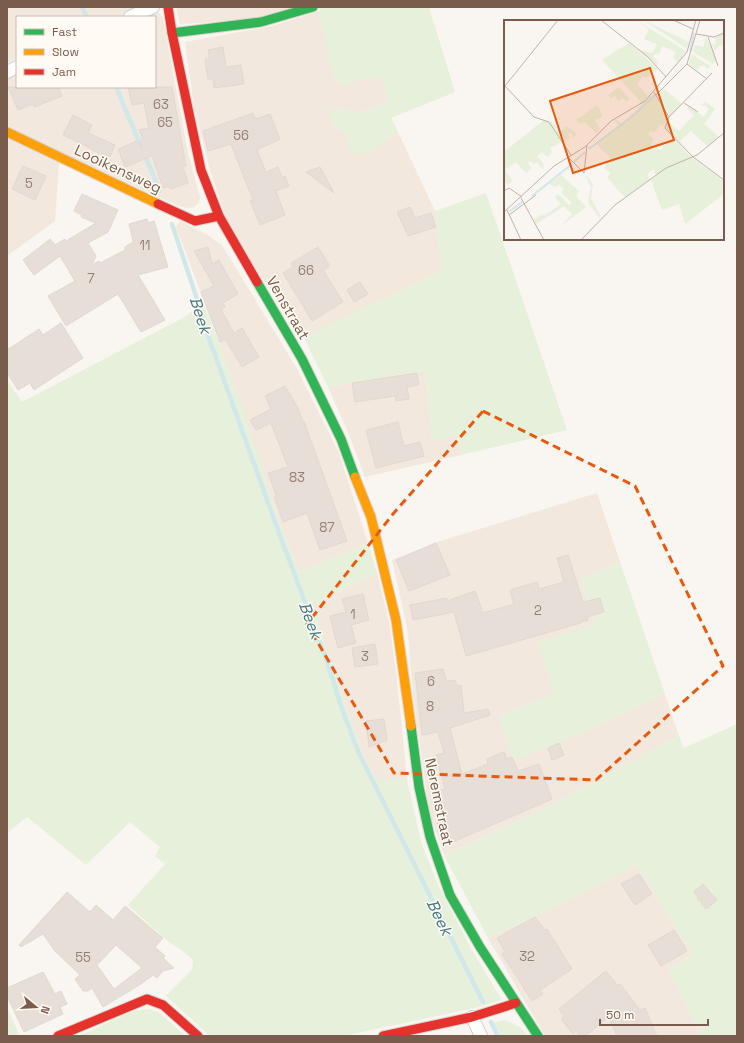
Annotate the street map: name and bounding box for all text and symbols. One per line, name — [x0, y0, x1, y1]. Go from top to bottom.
legend — [16, 16, 156, 88]
inset map — [504, 20, 724, 240]
text: Fast — [52, 24, 77, 40]
text: Slow — [52, 44, 79, 60]
text: Jam — [52, 64, 76, 80]
house number: 63 — [153, 96, 169, 113]
house number: 65 — [157, 114, 173, 131]
house number: 56 — [233, 127, 249, 144]
street label: Looikensweg — [71, 140, 165, 197]
house number: 5 — [25, 175, 33, 192]
house number: 11 — [140, 237, 150, 254]
house number: 66 — [298, 262, 314, 279]
house number: 7 — [87, 270, 95, 287]
street label: Venstraat — [263, 272, 314, 343]
water label: Beek — [185, 294, 217, 339]
house number: 83 — [289, 469, 305, 486]
house number: 87 — [319, 519, 335, 536]
water label: Beek — [294, 599, 328, 644]
house number: 2 — [534, 602, 542, 619]
house number: 1 — [350, 606, 356, 623]
house number: 3 — [361, 648, 369, 665]
house number: 6 — [427, 673, 435, 690]
house number: 8 — [426, 698, 434, 715]
street label: Neremstraat — [421, 756, 458, 848]
water label: Beek — [422, 895, 458, 941]
house number: 32 — [519, 948, 535, 965]
house number: 55 — [75, 949, 91, 966]
north arrow — [16, 987, 56, 1027]
scale bar — [600, 1001, 708, 1027]
text: N — [38, 1004, 53, 1016]
text: 50 m — [606, 1007, 634, 1023]

